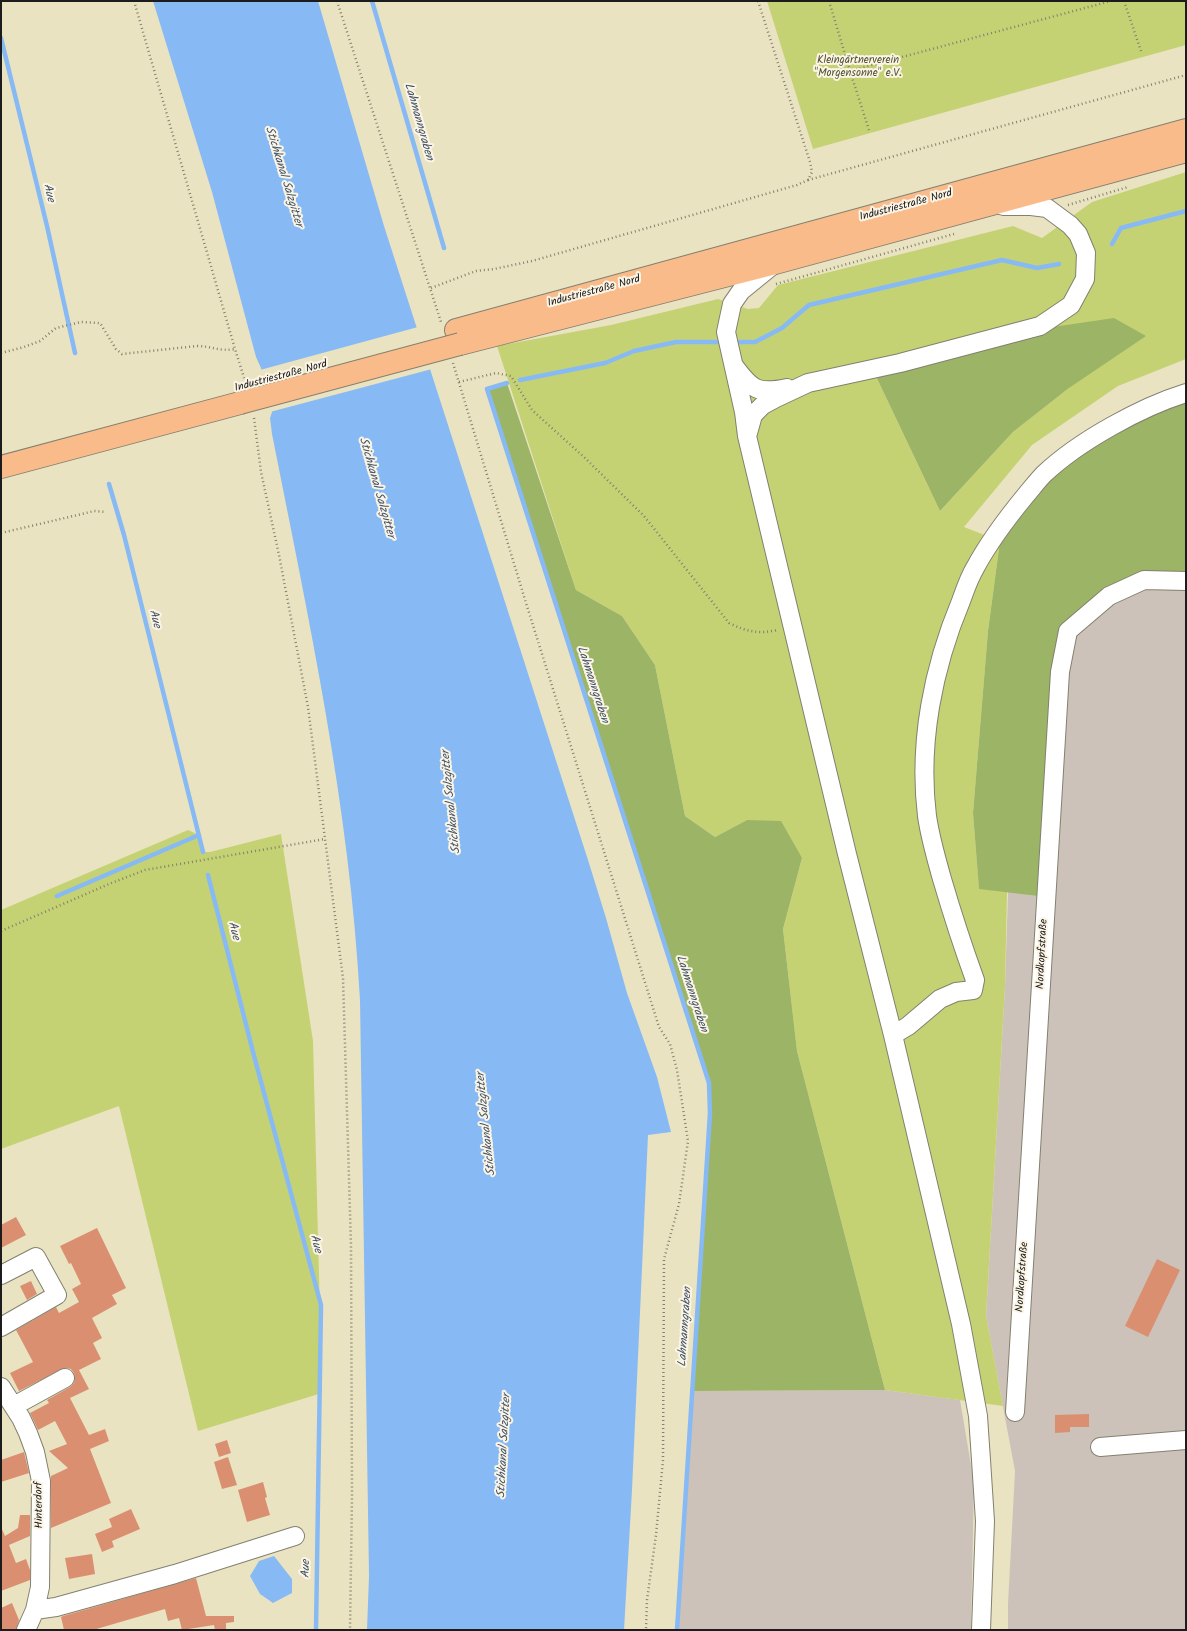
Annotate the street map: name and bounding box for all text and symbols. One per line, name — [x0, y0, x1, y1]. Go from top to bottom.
park label: Kleingärtnerverein "Morgensonne" e.V. — [814, 54, 902, 80]
water label: Lahmanngraben — [400, 82, 436, 162]
water label: Stichkanal Salzgitter — [261, 125, 305, 229]
water label: Aue — [39, 182, 57, 204]
street label: Industriestraße Nord — [858, 187, 954, 225]
street label: Industriestraße Nord — [546, 273, 642, 311]
street label: Industriestraße Nord — [233, 358, 329, 396]
water label: Stichkanal Salzgitter — [355, 436, 397, 540]
water label: Aue — [145, 608, 163, 630]
water label: Lahmanngraben — [573, 645, 611, 725]
water label: Stichkanal Salzgitter — [439, 749, 465, 855]
street label: Nordkopfstraße — [1035, 919, 1051, 989]
water label: Aue — [224, 920, 242, 942]
water label: Lahmanngraben — [672, 954, 710, 1034]
water label: Stichkanal Salzgitter — [474, 1071, 500, 1177]
water label: Aue — [306, 1233, 324, 1255]
street label: Nordkopfstraße — [1014, 1242, 1032, 1312]
water label: Lahmanngraben — [676, 1287, 696, 1367]
water label: Stichkanal Salzgitter — [495, 1394, 515, 1498]
street label: Hinterdorf — [33, 1481, 47, 1529]
water label: Aue — [300, 1560, 314, 1578]

